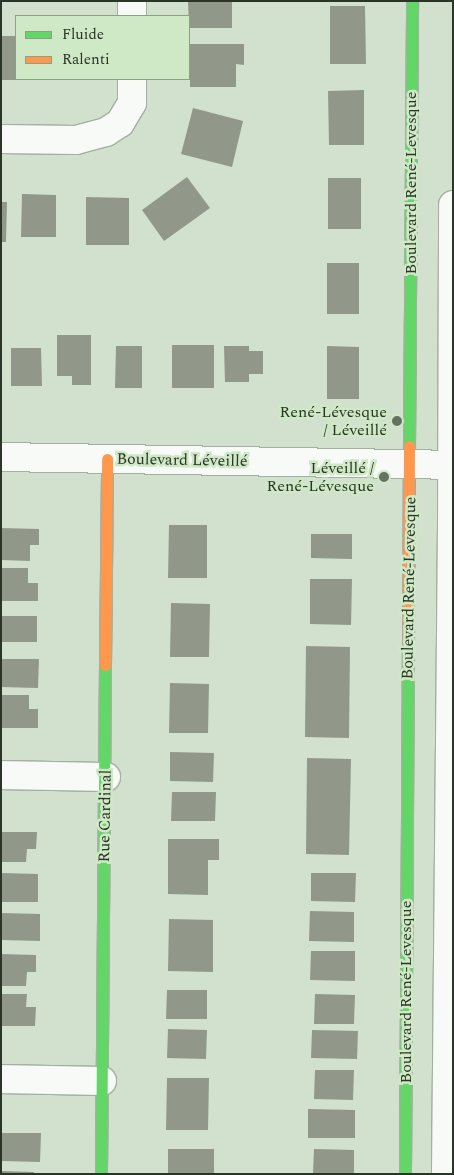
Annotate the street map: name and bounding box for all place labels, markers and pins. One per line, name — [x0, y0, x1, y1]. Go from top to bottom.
place label: René-Lévesque / Léveillé — [280, 402, 387, 440]
marker: René-Lévesque / Léveillé — [391, 415, 403, 427]
place label: Léveillé / René-Lévesque — [267, 458, 374, 496]
marker: Léveillé / René-Lévesque — [378, 471, 390, 483]

